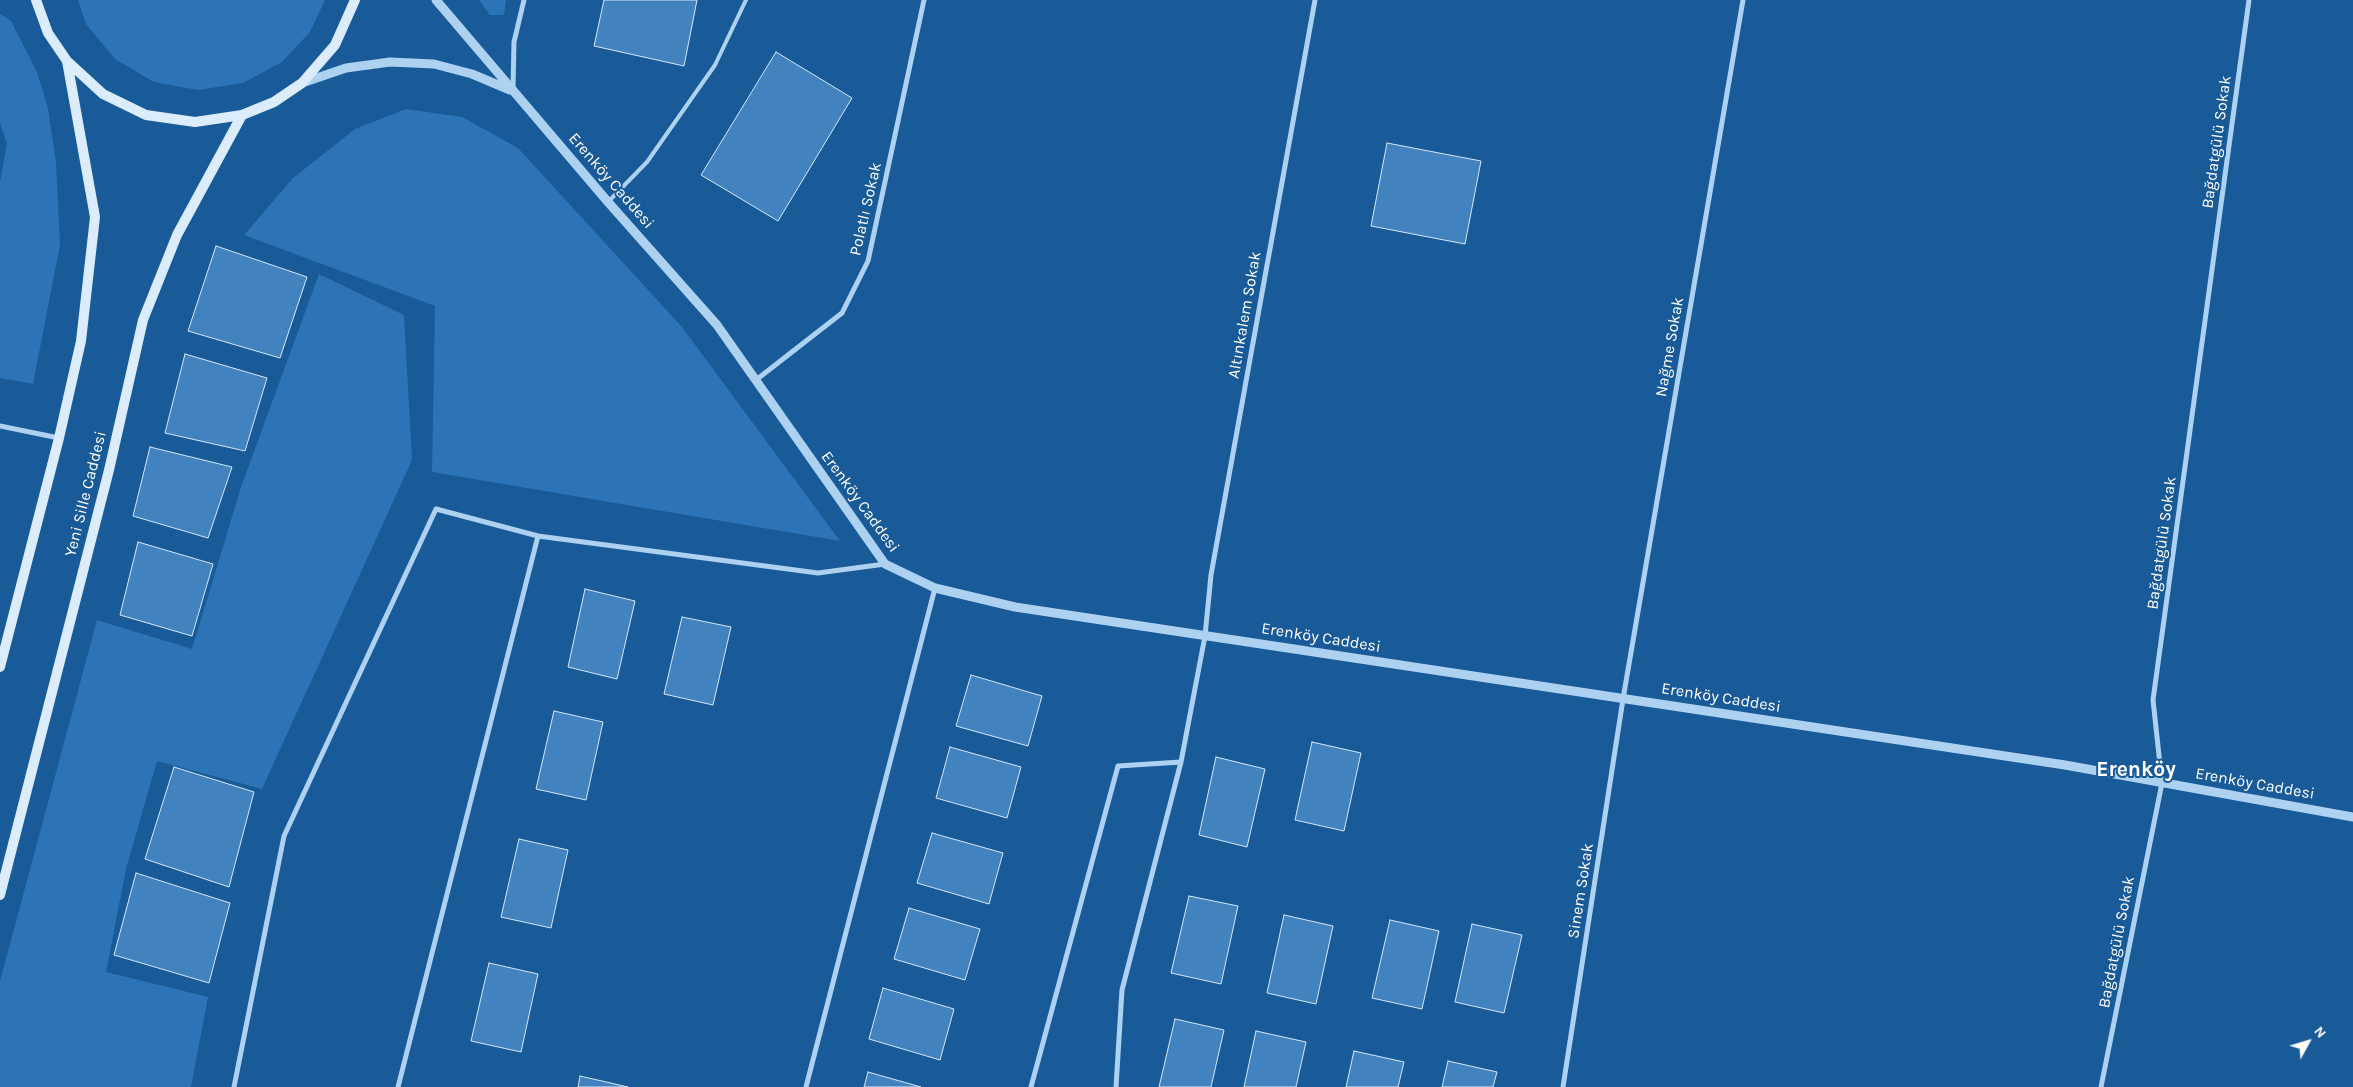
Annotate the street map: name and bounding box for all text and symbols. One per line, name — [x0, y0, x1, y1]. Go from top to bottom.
street label: Bağdatgülü Sokak — [2198, 74, 2236, 210]
street label: Erenköy Caddesi — [564, 129, 658, 233]
street label: Polatlı Sokak — [846, 160, 886, 258]
street label: Altınkalem Sokak — [1224, 250, 1266, 380]
street label: Nağme Sokak — [1652, 296, 1688, 398]
street label: Yeni Sille Caddesi — [61, 429, 111, 559]
street label: Erenköy Caddesi — [817, 448, 903, 556]
street label: Bağdatgülü Sokak — [2143, 475, 2181, 611]
street label: Erenköy Caddesi — [1260, 619, 1382, 657]
street label: Erenköy Caddesi — [1660, 679, 1782, 717]
district label: Erenköy — [2096, 757, 2176, 783]
street label: Erenköy Caddesi — [2194, 764, 2316, 804]
street label: Sinem Sokak — [1564, 842, 1598, 940]
street label: Bağdatgülü Sokak — [2095, 874, 2139, 1010]
north arrow — [2283, 1017, 2333, 1067]
text: N — [2310, 1023, 2330, 1041]

